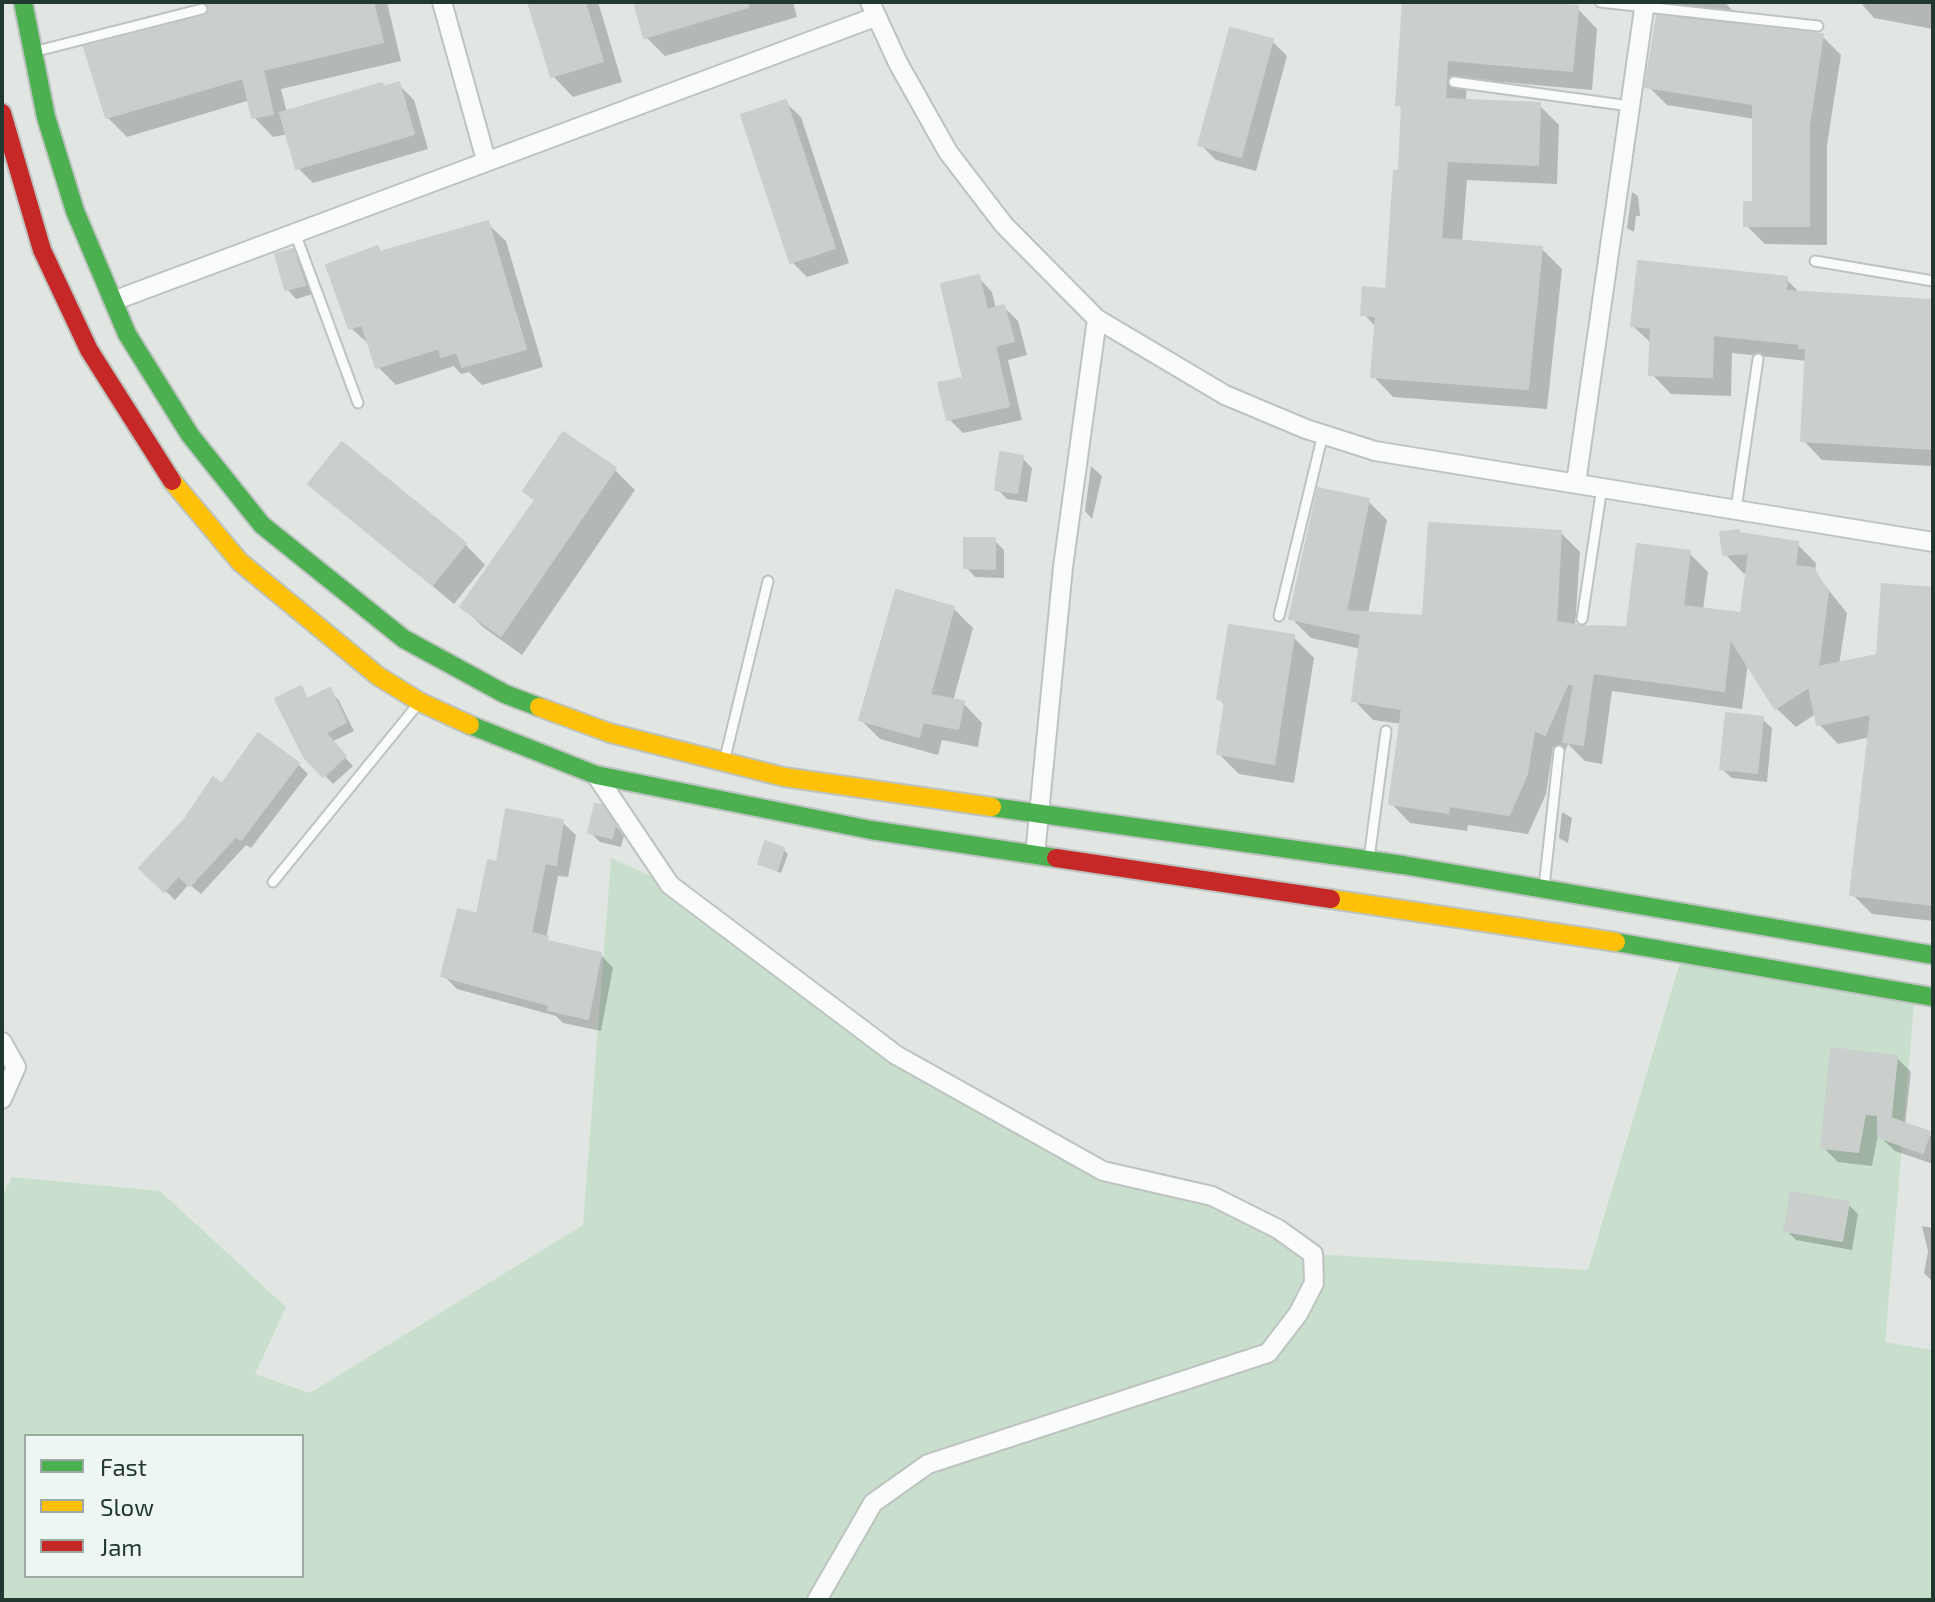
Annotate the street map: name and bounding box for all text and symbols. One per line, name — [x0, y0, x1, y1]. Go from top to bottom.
legend — [24, 1434, 304, 1578]
text: Fast — [100, 1452, 147, 1481]
text: Slow — [100, 1492, 154, 1521]
text: Jam — [100, 1532, 142, 1561]

